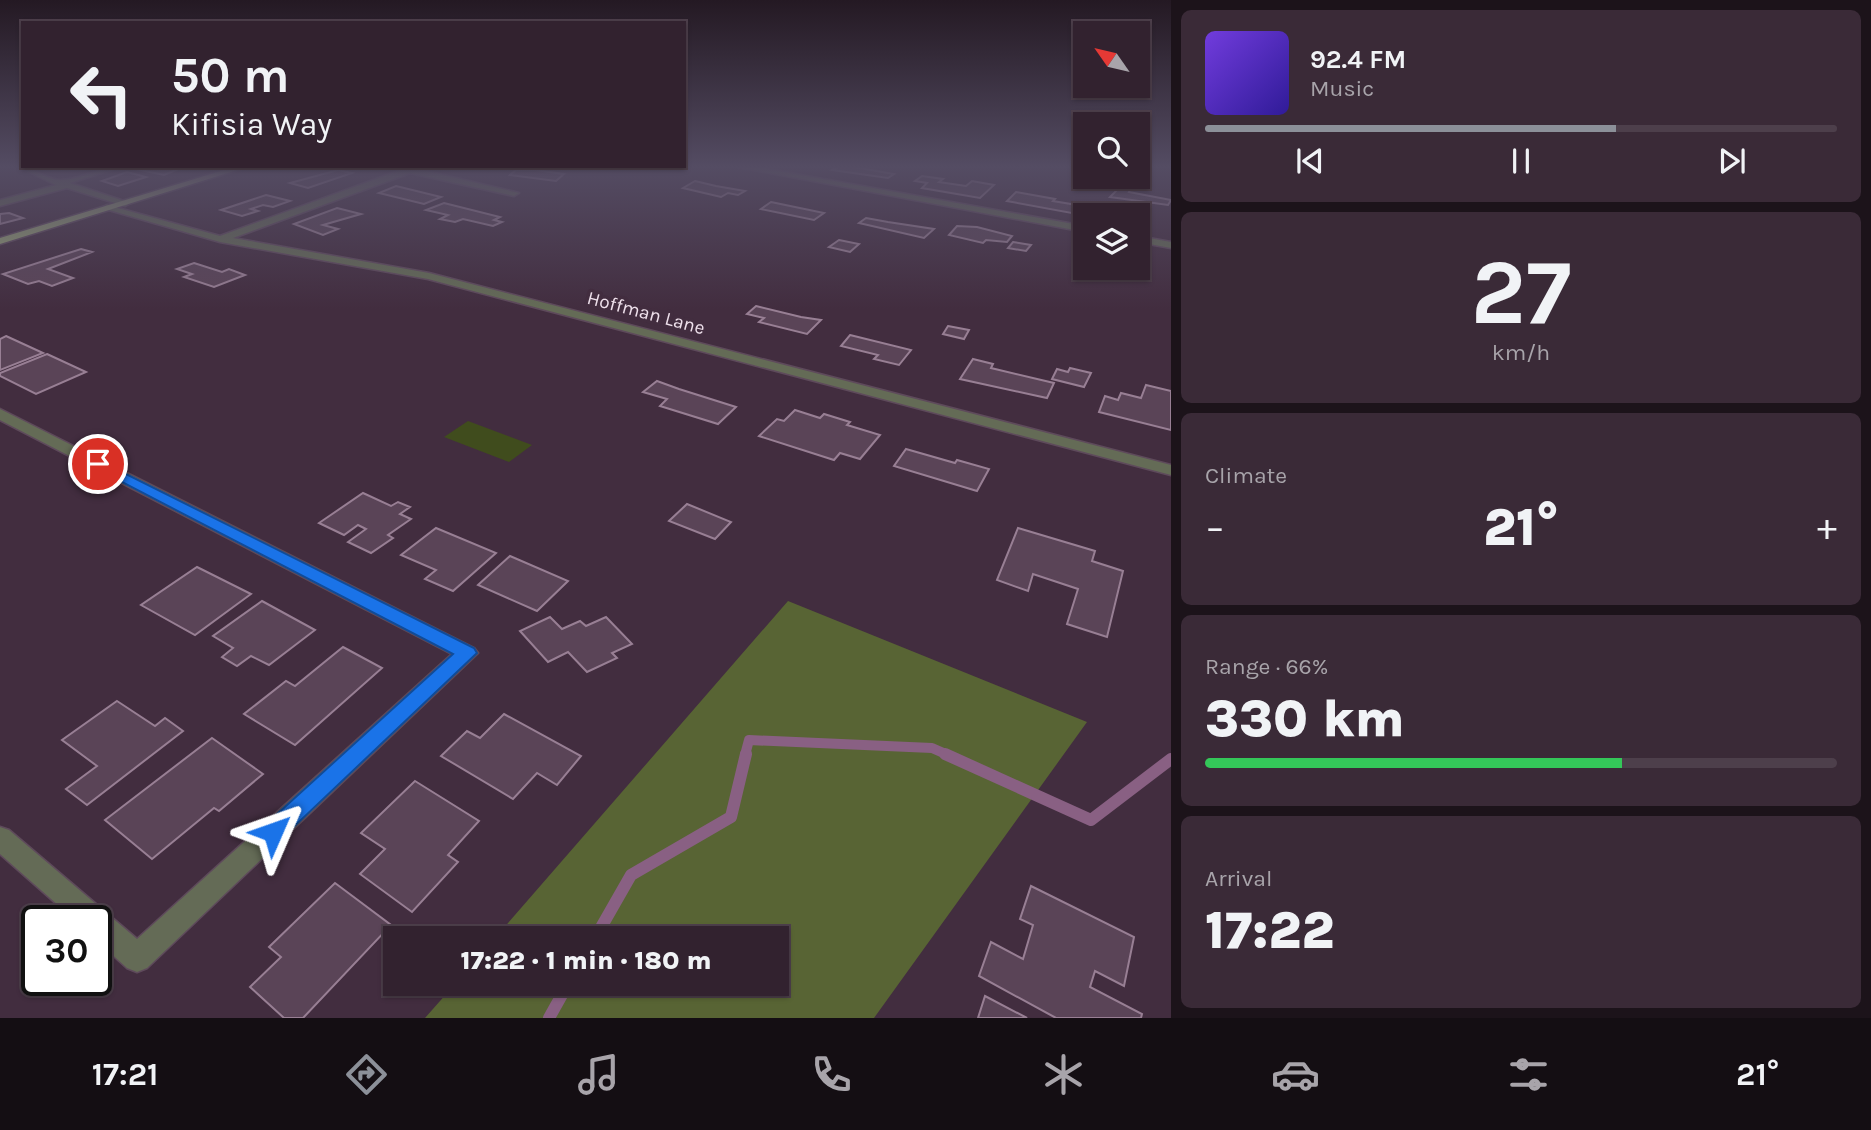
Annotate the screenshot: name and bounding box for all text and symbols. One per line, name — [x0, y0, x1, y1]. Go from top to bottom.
north arrow — [1073, 21, 1150, 98]
map controls — [1073, 21, 1150, 280]
text: 92.4 FM — [1310, 44, 1406, 75]
text: 50 m — [171, 47, 289, 104]
icon: left — [56, 49, 147, 140]
text: Music — [1310, 75, 1374, 102]
text: Kifisia Way — [171, 106, 332, 143]
button: search — [1073, 112, 1150, 189]
icon: previous — [1291, 142, 1329, 180]
icon: pause — [1502, 142, 1540, 180]
icon: next — [1713, 142, 1751, 180]
button: layers — [1073, 203, 1150, 280]
text: 27 — [1471, 240, 1571, 346]
street label: Hoffman Lane — [585, 287, 707, 339]
text: km/h — [1492, 339, 1550, 366]
pin — [68, 434, 128, 494]
icon: arrive — [79, 445, 117, 483]
text: Climate — [1205, 462, 1287, 489]
text: 21° — [1483, 497, 1559, 558]
text: − — [1205, 505, 1225, 550]
text: + — [1817, 505, 1837, 550]
text: Range · 66% — [1205, 653, 1328, 680]
text: 330 km — [1205, 688, 1405, 749]
position arrow — [236, 795, 310, 869]
text: Arrival — [1205, 865, 1272, 892]
text: 17:22 — [1205, 900, 1334, 961]
speed limit sign: 30 — [21, 905, 112, 996]
text: 17:22 · 1 min · 180 m — [460, 945, 712, 976]
icon: directions — [342, 1050, 391, 1099]
icon: music — [574, 1050, 623, 1099]
icon: phone — [807, 1050, 856, 1099]
icon: climate — [1039, 1050, 1088, 1099]
icon: car — [1271, 1050, 1320, 1099]
icon: filters — [1504, 1050, 1553, 1099]
text: 17:21 — [92, 1056, 158, 1093]
text: 21° — [1736, 1056, 1779, 1093]

